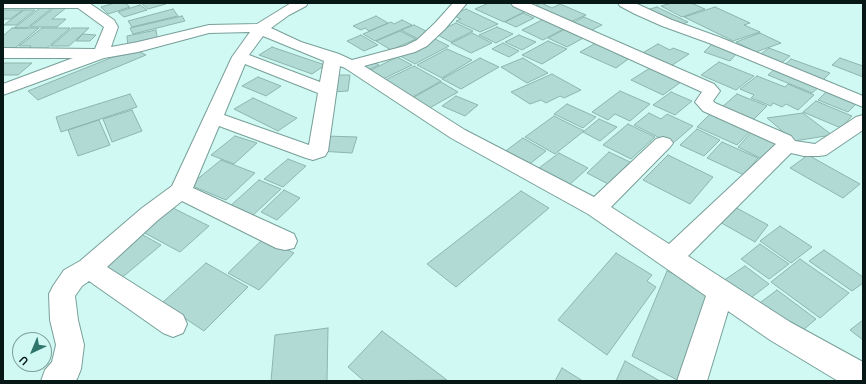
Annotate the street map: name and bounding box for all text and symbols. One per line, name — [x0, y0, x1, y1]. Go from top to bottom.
north arrow — [12, 332, 52, 372]
text: U — [17, 352, 32, 368]

